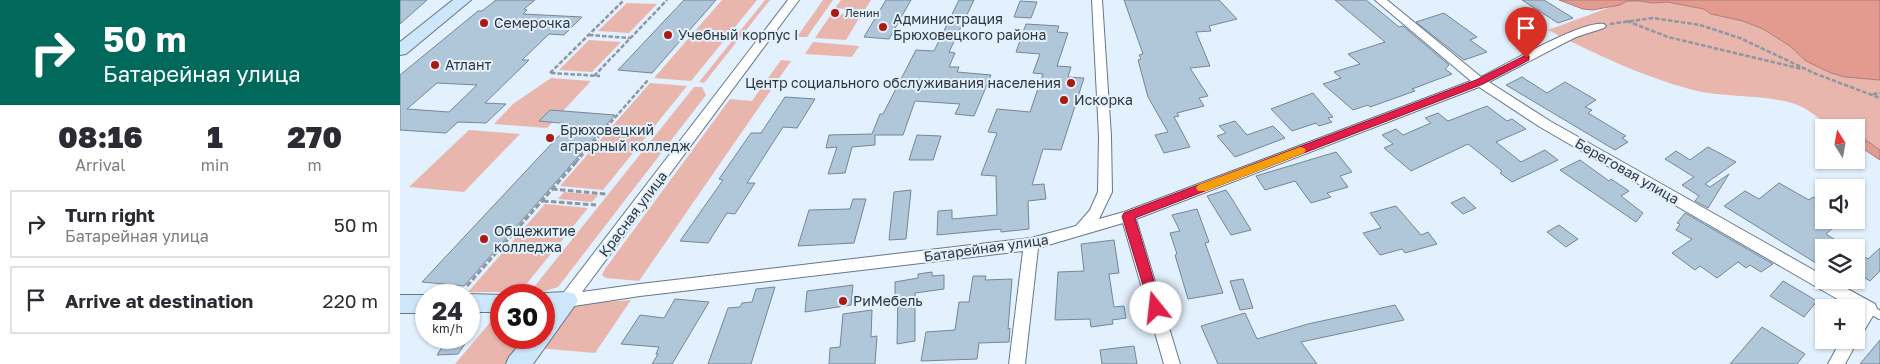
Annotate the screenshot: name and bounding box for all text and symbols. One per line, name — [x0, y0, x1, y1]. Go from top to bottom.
place label: Ленин — [845, 6, 879, 19]
marker: Ленин — [829, 7, 841, 19]
pin — [1505, 7, 1547, 58]
place label: Администрация Брюховецкого района — [893, 10, 1046, 43]
place label: Семерочка — [494, 14, 570, 31]
icon: arrive — [1512, 14, 1540, 42]
marker: Семерочка — [478, 17, 490, 29]
text: 50 m — [103, 18, 186, 60]
icon: right — [20, 20, 85, 85]
marker: Администрация Брюховецкого района — [877, 21, 889, 33]
place label: Учебный корпус I — [678, 26, 798, 43]
marker: Учебный корпус I — [662, 29, 674, 41]
place label: Атлант — [445, 56, 491, 73]
marker: Атлант — [429, 59, 441, 71]
text: Батарейная улица — [103, 60, 301, 87]
place label: Центр социального обслуживания населения — [745, 74, 1061, 91]
marker: Центр социального обслуживания населения — [1065, 77, 1077, 89]
place label: Искорка — [1074, 91, 1133, 108]
marker: Искорка — [1058, 94, 1070, 106]
text: 08:16 — [58, 119, 143, 155]
text: 1 — [207, 119, 223, 155]
text: 270 — [287, 119, 342, 155]
north arrow — [1815, 119, 1865, 169]
map controls — [1815, 119, 1865, 349]
place label: Брюховецкий аграрный колледж — [560, 121, 690, 154]
marker: Брюховецкий аграрный колледж — [544, 132, 556, 144]
street label: Береговая улица — [1572, 134, 1682, 207]
text: Arrival — [75, 155, 125, 175]
text: min — [201, 155, 229, 175]
text: m — [307, 155, 322, 175]
street label: Красная улица — [595, 167, 670, 260]
button: sound — [1815, 179, 1865, 229]
text: Turn right — [65, 203, 155, 226]
icon: right — [22, 210, 50, 238]
text: 50 m — [334, 213, 378, 236]
place label: Общежитие колледжа — [494, 222, 576, 255]
text: Батарейная улица — [65, 226, 209, 246]
street label: Батарейная улица — [922, 230, 1049, 265]
marker: Общежитие колледжа — [478, 233, 490, 245]
button: layers — [1815, 239, 1865, 289]
position arrow — [1129, 281, 1181, 333]
speed limit sign: 30 — [490, 284, 555, 349]
icon: arrive — [22, 286, 50, 314]
text: Arrive at destination — [65, 289, 253, 312]
text: 220 m — [323, 289, 378, 312]
place label: РиМебель — [853, 292, 923, 309]
text: 24 — [432, 295, 463, 326]
marker: РиМебель — [837, 295, 849, 307]
button: + — [1815, 299, 1865, 349]
text: km/h — [432, 321, 463, 336]

